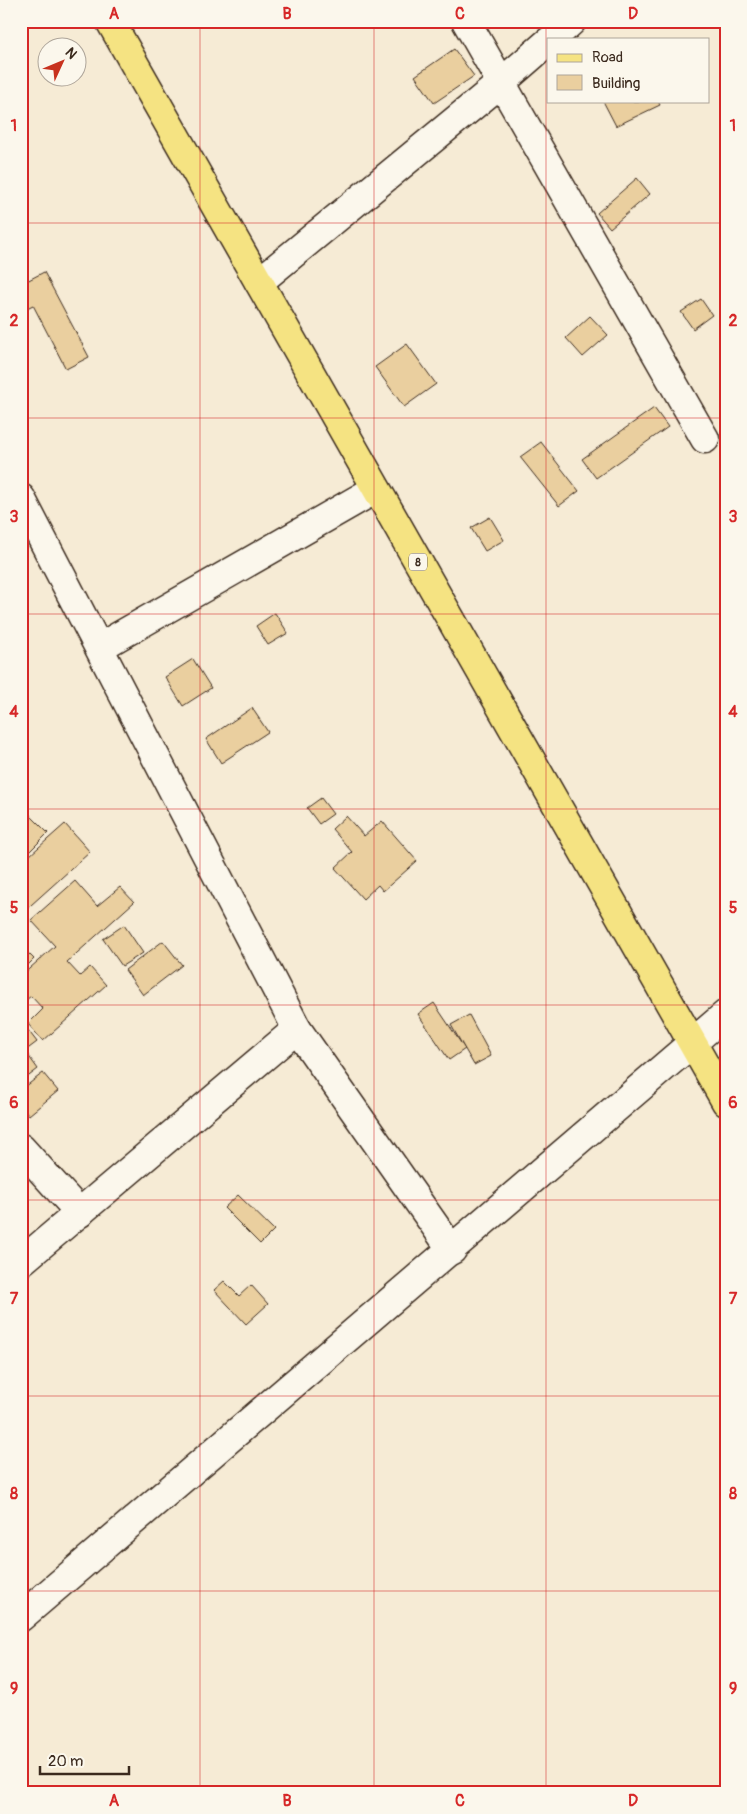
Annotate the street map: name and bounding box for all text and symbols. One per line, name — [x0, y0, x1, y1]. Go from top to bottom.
text: A — [109, 4, 120, 24]
text: B — [282, 4, 292, 24]
text: C — [455, 4, 465, 24]
text: D — [628, 4, 638, 24]
north arrow — [38, 38, 88, 88]
legend — [547, 38, 710, 102]
text: N — [62, 44, 80, 63]
text: Road — [592, 48, 623, 67]
text: Building — [592, 74, 640, 93]
text: 1 — [11, 116, 17, 136]
text: 1 — [730, 116, 736, 136]
text: 2 — [10, 311, 19, 331]
text: 2 — [729, 311, 738, 331]
text: 3 — [10, 507, 19, 527]
text: 3 — [729, 507, 738, 527]
road number: 8 — [409, 554, 427, 570]
text: 4 — [9, 702, 19, 722]
text: 4 — [728, 702, 738, 722]
text: 5 — [10, 898, 19, 918]
text: 5 — [729, 898, 738, 918]
text: 6 — [9, 1093, 19, 1113]
text: 6 — [728, 1093, 738, 1113]
text: 7 — [10, 1289, 19, 1309]
text: 7 — [729, 1289, 738, 1309]
text: 8 — [10, 1484, 18, 1504]
text: 8 — [729, 1484, 737, 1504]
text: 9 — [10, 1679, 18, 1699]
text: 9 — [729, 1679, 737, 1699]
scale bar — [40, 1744, 129, 1776]
text: 20 m — [48, 1752, 83, 1771]
text: A — [109, 1791, 120, 1811]
text: B — [282, 1791, 292, 1811]
text: C — [455, 1791, 465, 1811]
text: D — [628, 1791, 638, 1811]

